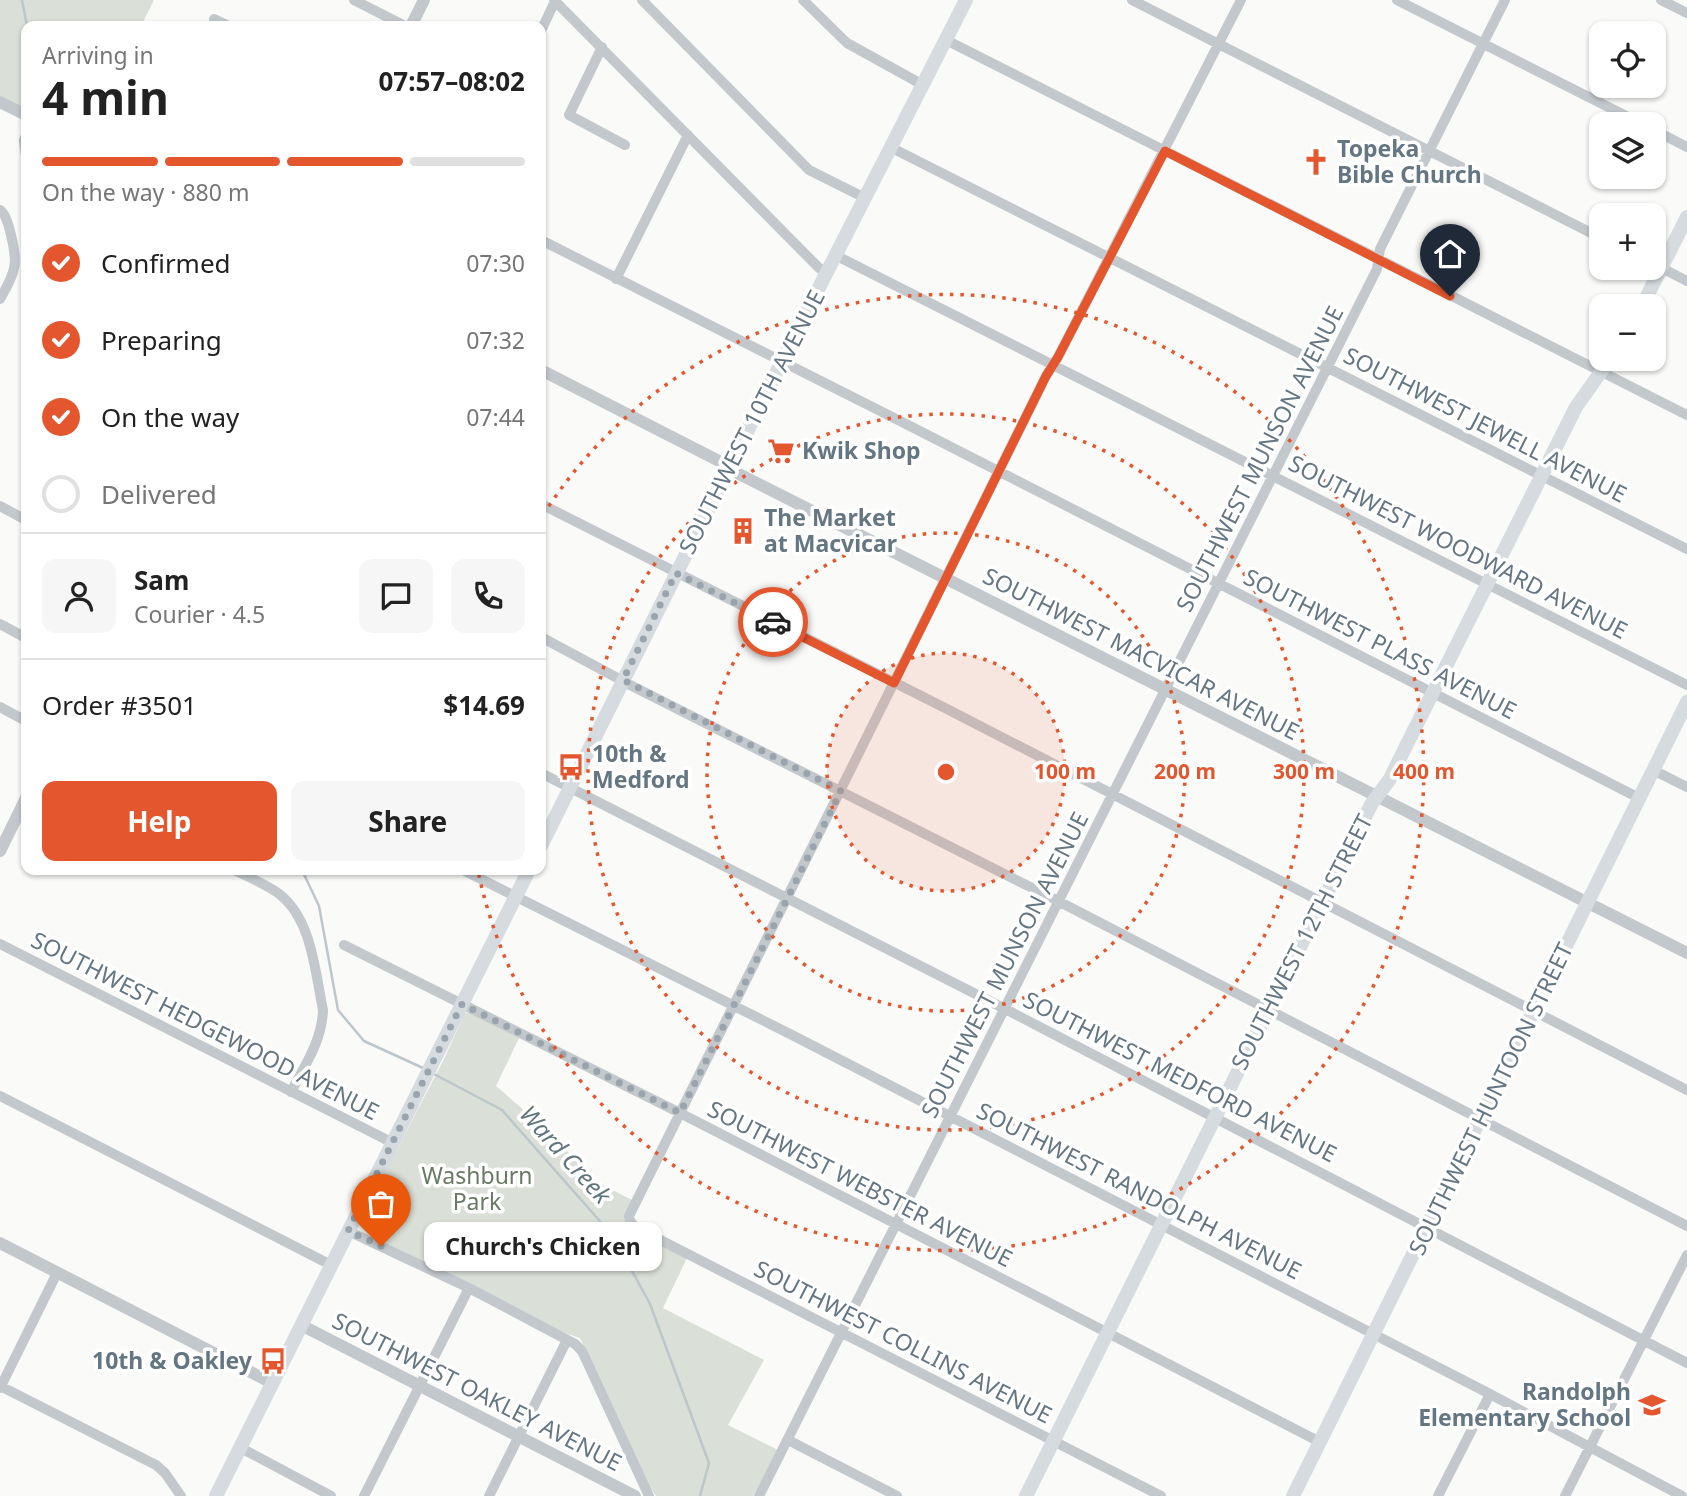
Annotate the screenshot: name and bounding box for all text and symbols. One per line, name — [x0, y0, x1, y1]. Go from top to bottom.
map controls — [1589, 21, 1666, 371]
button: locate — [1589, 21, 1666, 98]
text: Arriving in — [42, 39, 154, 71]
text: 07:57–08:02 — [378, 63, 525, 99]
text: 4 min — [42, 66, 169, 128]
button: layers — [1589, 112, 1666, 189]
place label: Topeka Bible Church — [1337, 132, 1482, 190]
church icon: Topeka Bible Church — [1301, 147, 1331, 177]
text: On the way · 880 m — [42, 176, 249, 208]
button: + — [1589, 203, 1666, 280]
pin — [1420, 224, 1480, 296]
icon: home — [1431, 235, 1469, 273]
icon: check — [42, 244, 80, 282]
text: Confirmed — [101, 245, 231, 281]
text: 07:30 — [466, 247, 525, 279]
street label: SOUTHWEST 10TH AVENUE — [670, 284, 832, 559]
button: − — [1589, 294, 1666, 371]
street label: SOUTHWEST MUNSON AVENUE — [1168, 300, 1350, 617]
icon: check — [42, 321, 80, 359]
text: Preparing — [101, 322, 222, 358]
text: 07:32 — [466, 324, 525, 356]
street label: SOUTHWEST JEWELL AVENUE — [1338, 339, 1632, 510]
icon: check — [42, 398, 80, 436]
text: On the way — [101, 399, 239, 435]
text: 07:44 — [466, 401, 525, 433]
place label: Kwik Shop — [802, 434, 921, 466]
supermarket icon: Kwik Shop — [766, 436, 796, 466]
street label: SOUTHWEST WOODWARD AVENUE — [1284, 446, 1633, 646]
text: Delivered — [101, 476, 217, 512]
place label: The Market at Macvicar — [764, 501, 897, 559]
building icon: The Market at Macvicar — [728, 516, 758, 546]
button: person — [42, 559, 116, 633]
button: chat — [359, 559, 433, 633]
button: phone — [451, 559, 525, 633]
street label: SOUTHWEST MACVICAR AVENUE — [978, 559, 1305, 747]
street label: SOUTHWEST PLASS AVENUE — [1239, 560, 1522, 726]
text: Sam — [134, 562, 189, 598]
courier — [738, 587, 808, 657]
text: Courier · 4.5 — [134, 598, 265, 630]
icon: car — [754, 603, 792, 641]
text: Order #3501 — [42, 687, 197, 723]
text: $14.69 — [443, 687, 525, 723]
place label: 10th & Medford — [592, 737, 690, 795]
bus stop icon: 10th & Medford — [556, 752, 586, 782]
text: 100 m — [1034, 757, 1096, 785]
text: 200 m — [1154, 757, 1216, 785]
text: 300 m — [1273, 757, 1335, 785]
text: 400 m — [1393, 757, 1455, 785]
centre of rings — [934, 760, 958, 784]
button: Help — [42, 781, 277, 861]
button: Share — [291, 781, 525, 861]
street label: SOUTHWEST MUNSON AVENUE — [913, 806, 1095, 1123]
street label: SOUTHWEST 12TH STREET — [1223, 808, 1380, 1075]
street label: SOUTHWEST HEDGEWOOD AVENUE — [26, 923, 385, 1127]
street label: SOUTHWEST HUNTOON STREET — [1400, 937, 1580, 1260]
street label: SOUTHWEST MEDFORD AVENUE — [1018, 983, 1343, 1169]
street label: SOUTHWEST WEBSTER AVENUE — [703, 1092, 1018, 1274]
street label: SOUTHWEST RANDOLPH AVENUE — [972, 1094, 1307, 1286]
water label: Ward Creek — [513, 1098, 620, 1211]
park label: Washburn Park — [421, 1159, 533, 1217]
pin — [351, 1174, 411, 1246]
icon: bag — [362, 1185, 400, 1223]
callout: Church's Chicken — [423, 1222, 661, 1270]
text: Church's Chicken — [445, 1230, 641, 1262]
street label: SOUTHWEST COLLINS AVENUE — [749, 1252, 1058, 1430]
street label: SOUTHWEST OAKLEY AVENUE — [327, 1304, 628, 1478]
place label: 10th & Oakley — [92, 1344, 253, 1376]
bus stop icon: 10th & Oakley — [258, 1346, 288, 1376]
place label: Randolph Elementary School — [1418, 1375, 1631, 1433]
school or university icon: Randolph Elementary School — [1637, 1390, 1667, 1420]

